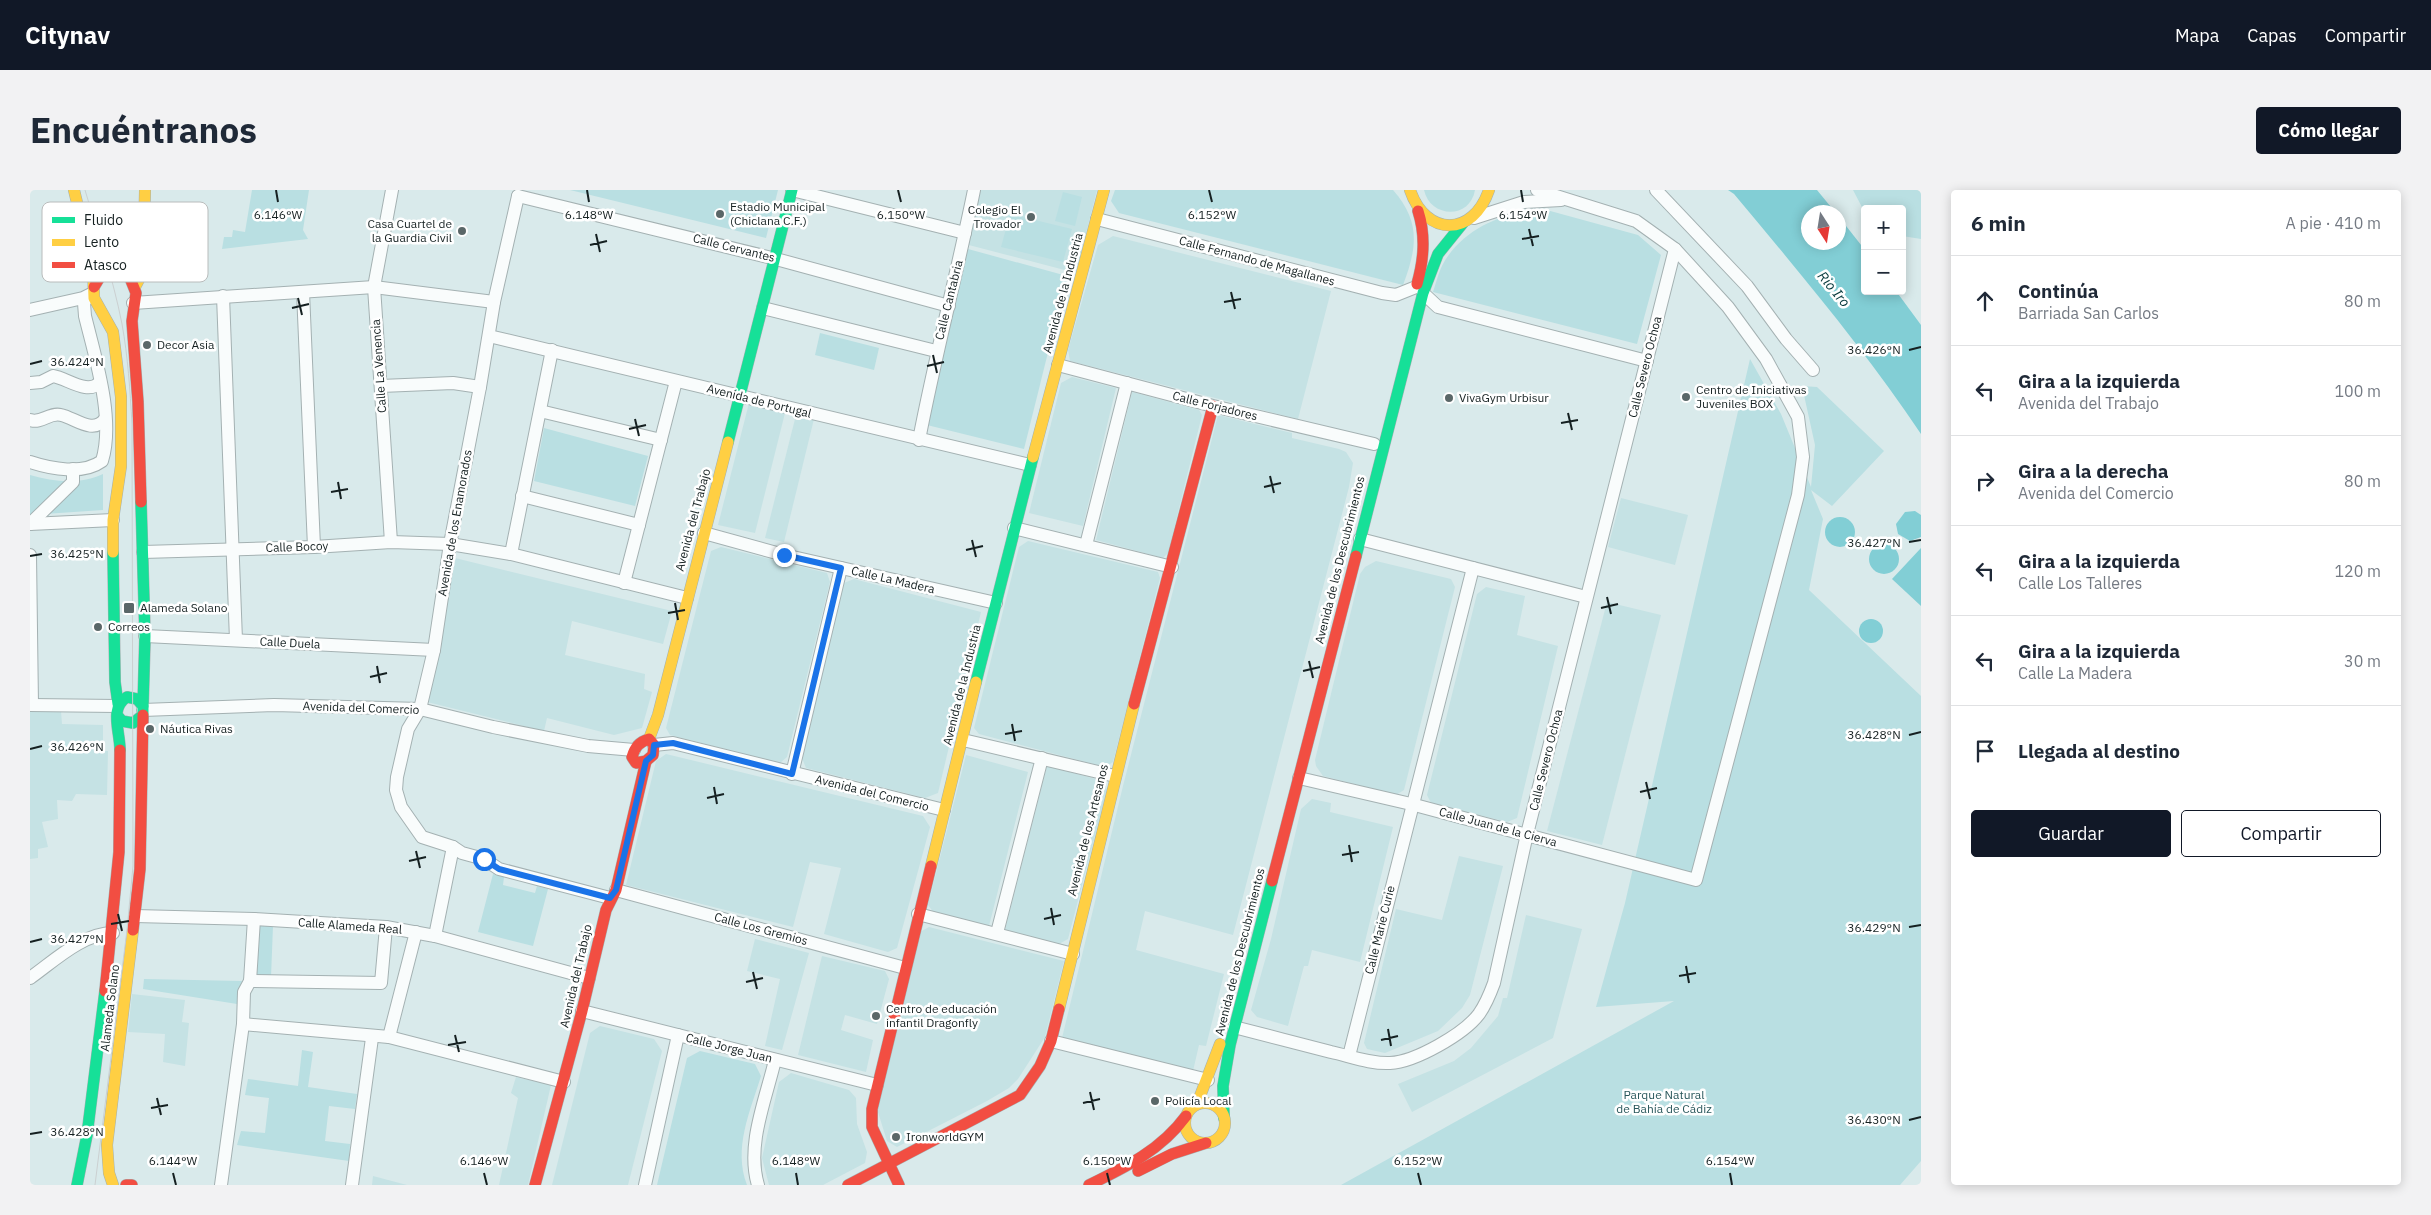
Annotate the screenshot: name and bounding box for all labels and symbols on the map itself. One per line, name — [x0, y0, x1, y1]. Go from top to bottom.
place label: Estadio Municipal (Chiclana C.F.) — [730, 199, 825, 228]
legend — [42, 202, 208, 282]
place label: Colegio El Trovador — [968, 202, 1022, 231]
north arrow — [1801, 205, 1846, 250]
text: 6.146°W — [254, 207, 302, 222]
text: 6.148°W — [565, 207, 613, 222]
text: 6.150°W — [877, 207, 925, 222]
text: 6.152°W — [1188, 207, 1236, 222]
text: 6.154°W — [1499, 207, 1547, 222]
marker: Estadio Municipal (Chiclana C.F.) — [714, 208, 726, 220]
text: Fluido — [84, 211, 123, 229]
marker: Colegio El Trovador — [1025, 211, 1037, 223]
place label: Casa Cuartel de la Guardia Civil — [368, 216, 452, 245]
marker: Casa Cuartel de la Guardia Civil — [456, 225, 468, 237]
street label: Calle Cervantes — [692, 230, 777, 265]
street label: Avenida de la Industria — [1039, 231, 1086, 355]
street label: Calle Fernando de Magallanes — [1177, 232, 1337, 289]
text: Lento — [84, 233, 119, 251]
text: Atasco — [84, 256, 127, 274]
street label: Calle Cantabria — [931, 258, 966, 341]
water label: Rio Iro — [1814, 267, 1854, 311]
street label: Calle Severo Ochoa — [1625, 314, 1665, 419]
street label: Calle La Venencia — [368, 318, 389, 414]
place label: Decor Asia — [157, 337, 215, 352]
marker: Decor Asia — [141, 339, 153, 351]
text: 36.426°N — [1847, 342, 1901, 357]
text: 36.424°N — [50, 354, 104, 369]
street label: Avenida de Portugal — [705, 380, 813, 421]
place label: Centro de Iniciativas Juveniles BOX — [1696, 382, 1807, 411]
street label: Calle Forjadores — [1171, 388, 1259, 423]
place label: VivaGym Urbisur — [1459, 390, 1549, 405]
marker: Centro de Iniciativas Juveniles BOX — [1680, 391, 1692, 403]
marker: VivaGym Urbisur — [1443, 392, 1455, 404]
street label: Avenida de los Enamorados — [434, 448, 475, 597]
street label: Avenida del Trabajo — [672, 467, 714, 573]
street label: Avenida de los Descubrimientos — [1311, 474, 1368, 645]
text: 36.427°N — [1847, 535, 1901, 550]
street label: Calle Bocoy — [265, 538, 329, 555]
route end — [773, 544, 796, 567]
text: 36.425°N — [50, 546, 104, 561]
street label: Calle La Madera — [850, 563, 937, 597]
place label: Alameda Solano — [140, 600, 228, 615]
marker: Alameda Solano — [122, 601, 136, 615]
place label: Correos — [108, 619, 150, 634]
marker: Correos — [92, 621, 104, 633]
street label: Avenida de la Industria — [939, 622, 984, 747]
street label: Calle Duela — [259, 633, 321, 652]
street label: Avenida del Comercio — [302, 698, 420, 717]
street label: Calle Severo Ochoa — [1526, 707, 1566, 812]
place label: Náutica Rivas — [160, 721, 233, 736]
marker: Náutica Rivas — [144, 723, 156, 735]
text: 36.428°N — [1847, 727, 1901, 742]
text: 36.426°N — [50, 739, 104, 754]
street label: Avenida de los Artesanos — [1064, 762, 1111, 897]
street label: Avenida del Comercio — [814, 771, 931, 814]
street label: Calle Juan de la Cierva — [1438, 804, 1559, 850]
route start — [473, 848, 496, 871]
street label: Avenida de los Descubrimientos — [1211, 866, 1268, 1037]
street label: Calle Marie Curie — [1361, 884, 1398, 976]
street label: Calle Los Gremios — [713, 909, 810, 948]
street label: Calle Alameda Real — [298, 914, 403, 937]
text: 36.429°N — [1847, 920, 1901, 935]
street label: Avenida del Trabajo — [556, 922, 595, 1029]
text: 36.427°N — [50, 931, 104, 946]
street label: Alameda Solano — [97, 963, 122, 1052]
place label: Centro de educación infantil Dragonfly — [886, 1001, 997, 1030]
marker: Centro de educación infantil Dragonfly — [870, 1010, 882, 1022]
street label: Calle Jorge Juan — [684, 1030, 774, 1066]
park label: Parque Natural de Bahía de Cádiz — [1616, 1087, 1712, 1116]
place label: Policía Local — [1165, 1093, 1232, 1108]
marker: Policía Local — [1149, 1095, 1161, 1107]
text: 36.430°N — [1847, 1112, 1901, 1127]
text: 36.428°N — [50, 1124, 104, 1139]
place label: IronworldGYM — [906, 1129, 984, 1144]
marker: IronworldGYM — [890, 1131, 902, 1143]
text: 6.144°W — [149, 1153, 197, 1168]
text: 6.146°W — [460, 1153, 508, 1168]
text: 6.148°W — [772, 1153, 820, 1168]
text: 6.150°W — [1083, 1153, 1131, 1168]
text: 6.152°W — [1394, 1153, 1442, 1168]
text: 6.154°W — [1706, 1153, 1754, 1168]

